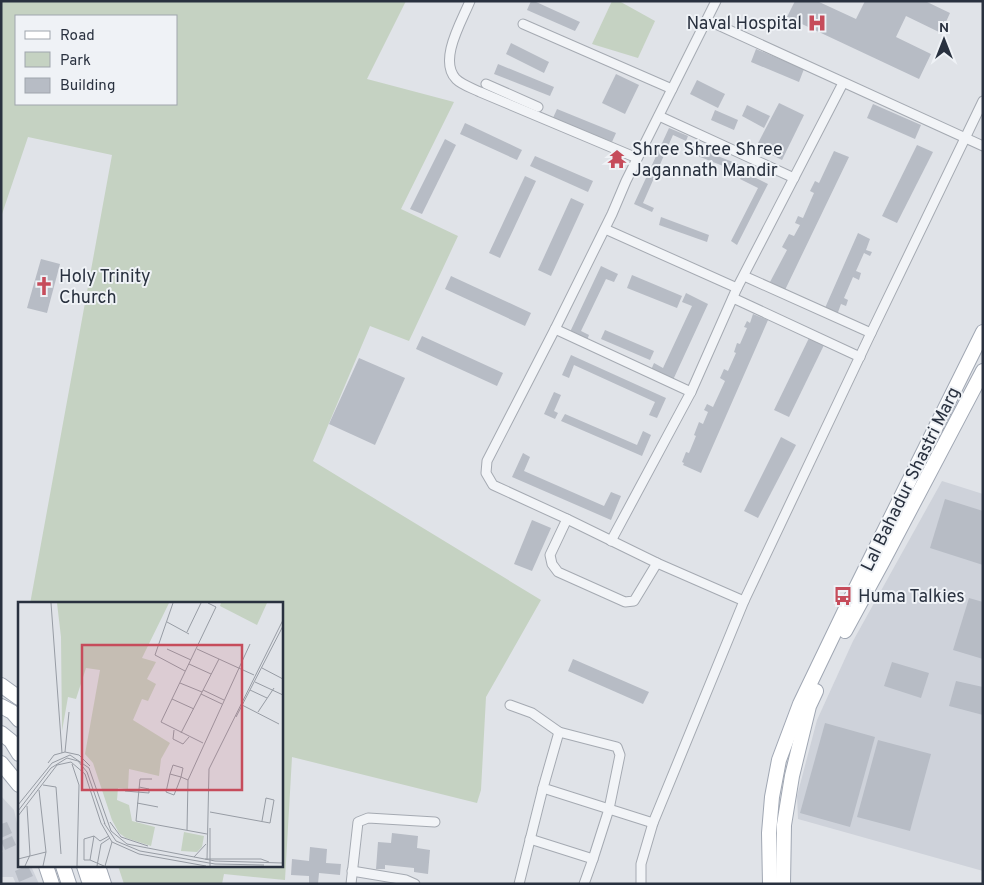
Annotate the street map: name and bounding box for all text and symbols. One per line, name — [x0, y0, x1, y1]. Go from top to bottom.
hospital icon: Naval Hospital — [806, 12, 828, 34]
place label: Naval Hospital — [687, 13, 802, 36]
legend — [15, 15, 178, 105]
north arrow — [919, 15, 969, 65]
text: N — [939, 20, 949, 37]
text: Road — [60, 27, 95, 46]
text: Park — [60, 52, 91, 71]
text: Building — [60, 77, 115, 96]
place label: Shree Shree Shree Jagannath Mandir — [632, 139, 783, 183]
temple icon: Shree Shree Shree Jagannath Mandir — [606, 148, 628, 170]
place label: Holy Trinity Church — [59, 266, 151, 310]
church icon: Holy Trinity Church — [33, 275, 55, 297]
street label: Lal Bahadur Shastri Marg — [857, 384, 966, 576]
bus stop icon: Huma Talkies — [832, 585, 854, 607]
place label: Huma Talkies — [858, 586, 965, 609]
inset map — [18, 602, 282, 868]

